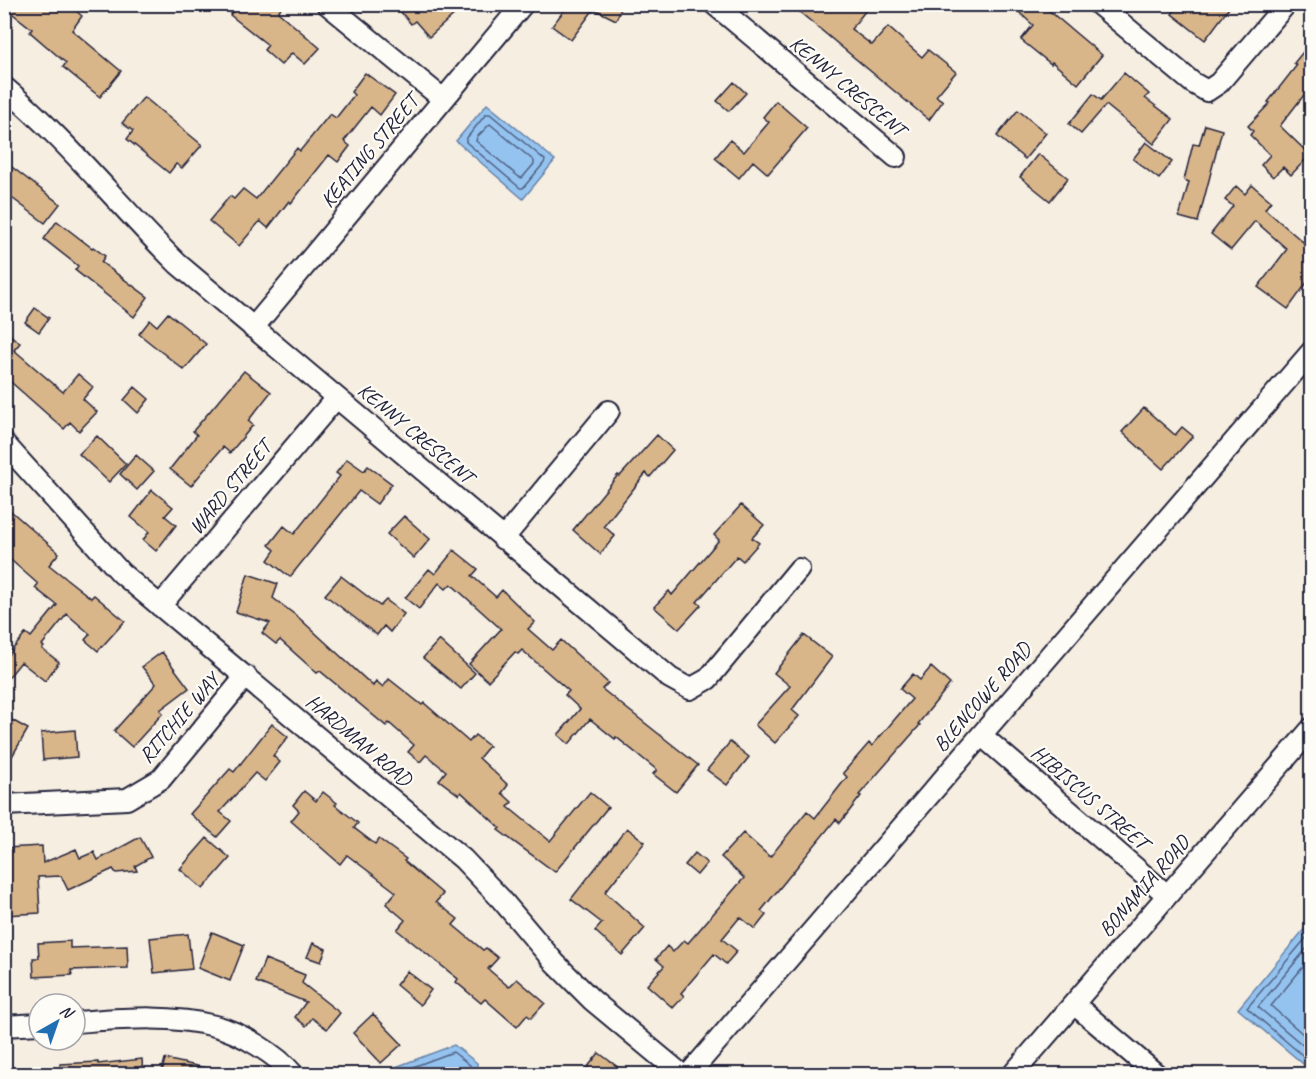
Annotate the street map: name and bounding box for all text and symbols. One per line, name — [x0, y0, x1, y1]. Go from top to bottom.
street label: KENNY CRESCENT — [785, 30, 915, 145]
street label: KEATING STREET — [314, 85, 427, 213]
street label: KENNY CRESCENT — [353, 377, 483, 492]
street label: WARD STREET — [183, 431, 280, 539]
street label: BLENCOWE ROAD — [927, 636, 1038, 757]
street label: RITCHIE WAY — [133, 665, 227, 768]
street label: HARDMAN ROAD — [301, 688, 419, 793]
street label: HIBISCUS STREET — [1026, 739, 1158, 858]
street label: BONAMIA ROAD — [1093, 829, 1196, 942]
north arrow — [27, 992, 87, 1052]
text: N — [56, 1000, 79, 1024]

